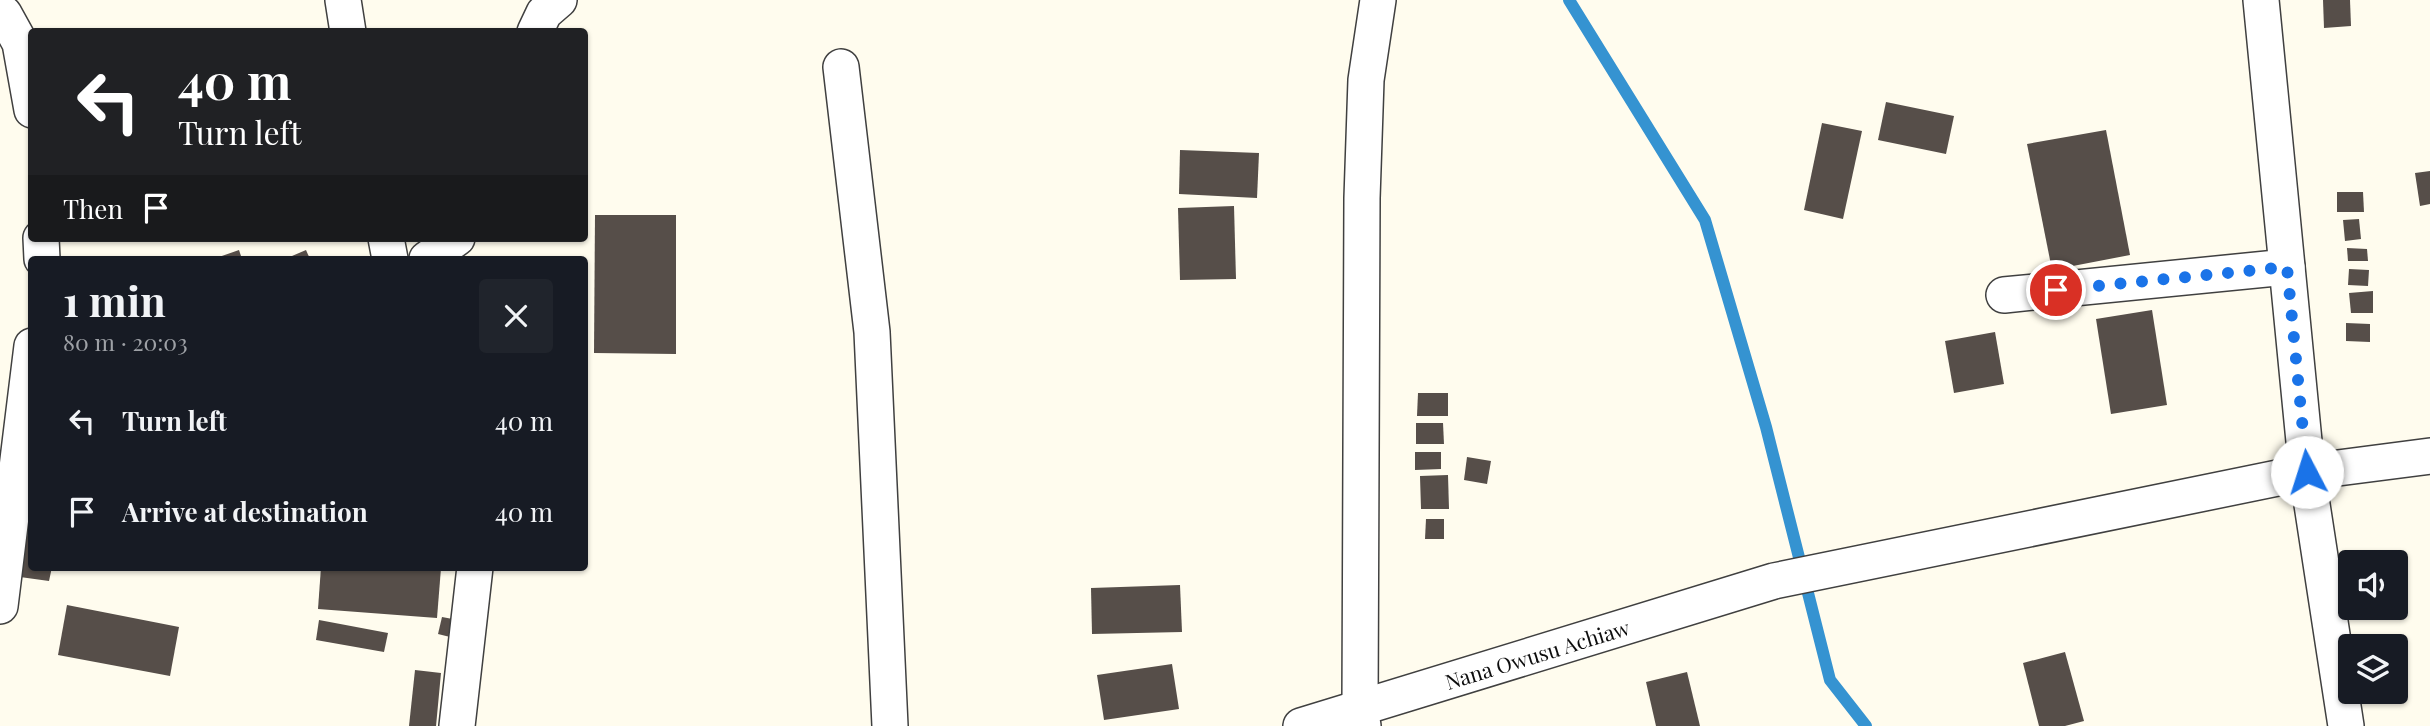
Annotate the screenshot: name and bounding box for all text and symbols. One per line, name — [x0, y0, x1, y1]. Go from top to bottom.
text: 40 m — [178, 47, 291, 112]
icon: left — [63, 56, 154, 147]
text: Turn left — [178, 110, 302, 153]
icon: arrive — [137, 189, 175, 227]
text: Then — [63, 191, 123, 226]
pin — [2026, 260, 2086, 320]
icon: arrive — [2037, 271, 2075, 309]
text: 1 min — [63, 272, 166, 328]
button: close — [479, 279, 553, 353]
text: 80 m · 20:03 — [63, 326, 188, 357]
icon: left — [63, 402, 101, 440]
text: Turn left — [122, 403, 227, 438]
text: 40 m — [495, 403, 553, 438]
position arrow — [2270, 435, 2344, 509]
icon: arrive — [63, 493, 101, 531]
text: Arrive at destination — [122, 494, 368, 529]
text: 40 m — [495, 494, 553, 529]
map controls — [2338, 550, 2408, 704]
button: sound — [2338, 550, 2408, 620]
street label: Nana Owusu Achiaw — [1442, 612, 1634, 695]
button: layers — [2338, 634, 2408, 704]

